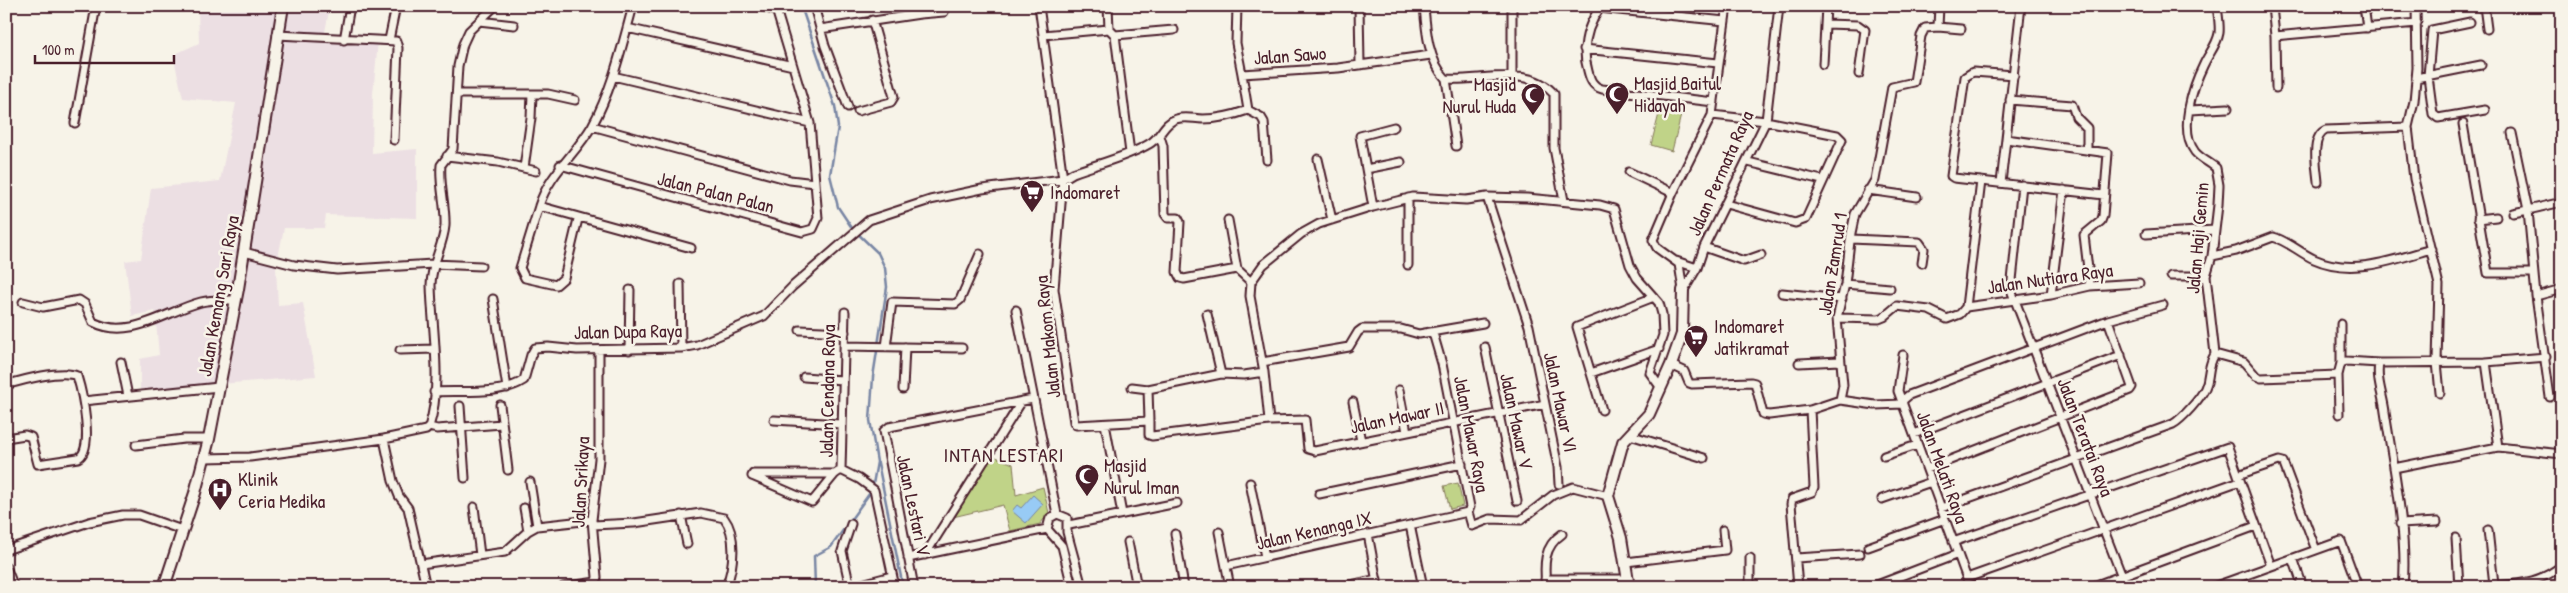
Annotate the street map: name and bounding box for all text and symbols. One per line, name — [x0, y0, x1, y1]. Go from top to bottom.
scale bar — [35, 32, 174, 64]
text: 100 m — [42, 39, 75, 60]
street label: Jalan Sawo — [1253, 39, 1327, 70]
place label: Masjid Baitul Hidayah — [1634, 70, 1722, 118]
place label: Masjid Nurul Huda — [1443, 71, 1517, 119]
mosque icon: Masjid Baitul Hidayah — [1604, 81, 1630, 115]
mosque icon: Masjid Nurul Huda — [1520, 82, 1546, 116]
street label: Jalan Permata Raya — [1681, 106, 1759, 240]
street label: Jalan Palan Palan — [655, 165, 777, 219]
supermarket icon: Indomaret — [1019, 179, 1045, 213]
place label: Indomaret — [1050, 179, 1120, 205]
street label: Jalan Haji Gemin — [2179, 181, 2215, 295]
street label: Jalan Zamrud 1 — [1811, 211, 1853, 317]
street label: Jalan Kemang Sari Raya — [191, 213, 245, 378]
street label: Jalan Nutiara Raya — [1986, 256, 2115, 300]
street label: Jalan Makom Raya — [1028, 274, 1066, 400]
place label: Indomaret Jatikramat — [1714, 313, 1789, 361]
street label: Jalan Dupa Raya — [574, 317, 683, 345]
street label: Jalan Cendana Raya — [813, 324, 841, 458]
supermarket icon: Indomaret Jatikramat — [1683, 324, 1709, 358]
street label: Jalan Mawar VI — [1538, 350, 1584, 454]
street label: Jalan Mawar V — [1494, 371, 1540, 472]
street label: Jalan Mawar Raya — [1448, 374, 1496, 495]
street label: Jalan Teratai Raya — [2051, 374, 2121, 501]
street label: Jalan Mawar II — [1348, 394, 1446, 440]
street label: Jalan Melati Raya — [1911, 407, 1976, 527]
street label: Jalan Srikaya — [565, 435, 595, 528]
district label: INTAN LESTARI — [943, 441, 1065, 468]
street label: Jalan Lestari V — [891, 452, 937, 558]
place label: Masjid Nurul Iman — [1104, 452, 1179, 500]
mosque icon: Masjid Nurul Iman — [1074, 463, 1100, 497]
place label: Klinik Ceria Medika — [238, 466, 326, 514]
hospital icon: Klinik Ceria Medika — [207, 477, 233, 511]
street label: Jalan Kenanga IX — [1253, 504, 1375, 556]

